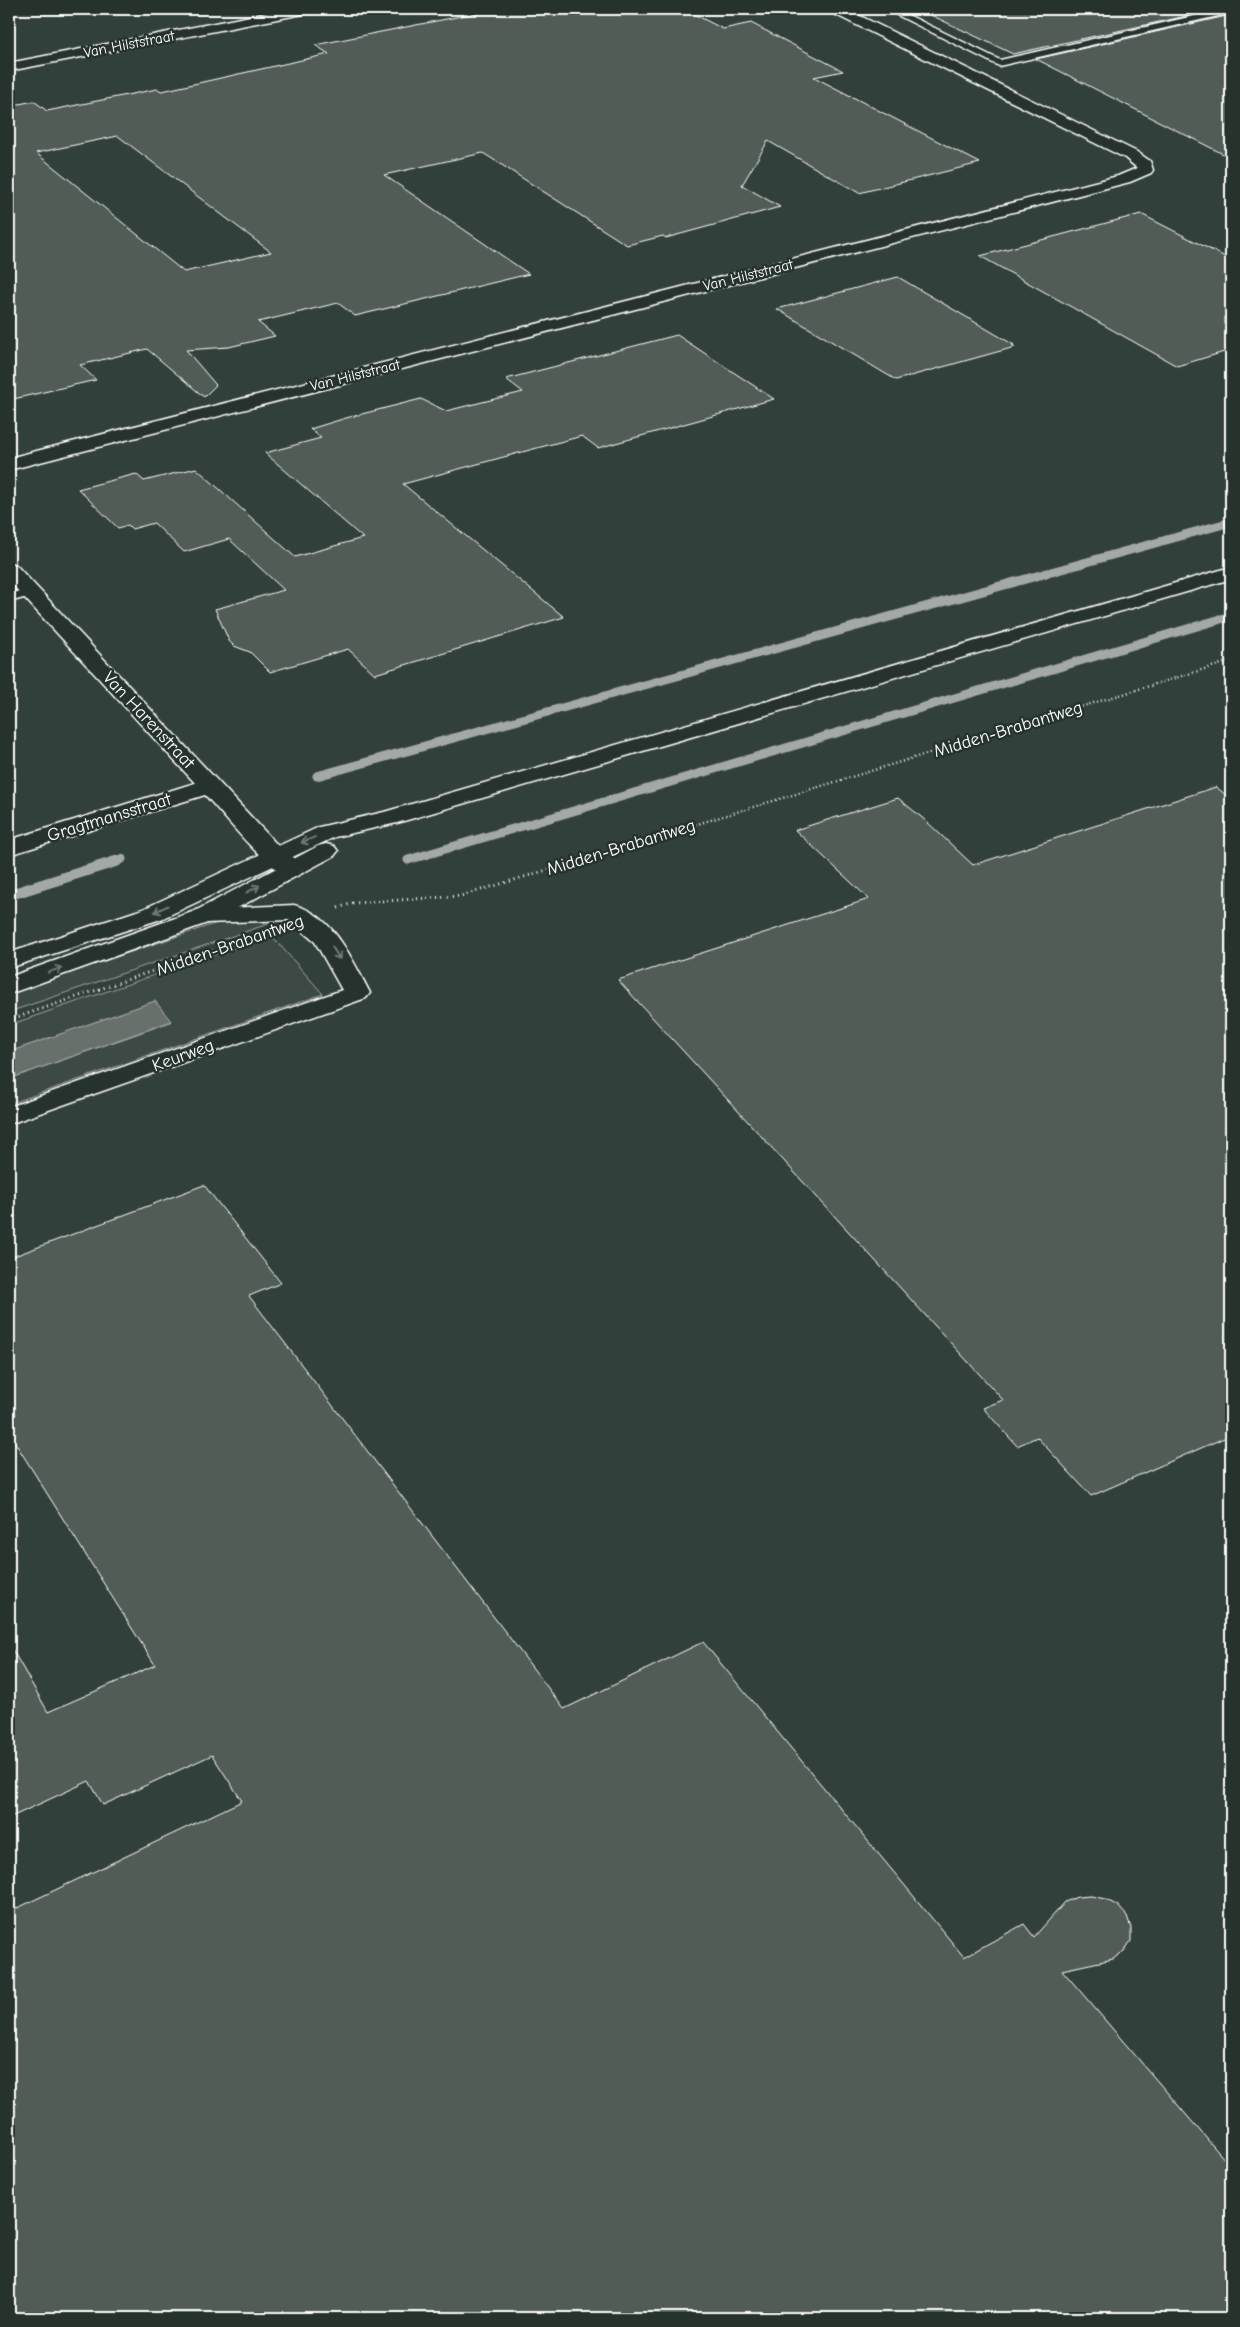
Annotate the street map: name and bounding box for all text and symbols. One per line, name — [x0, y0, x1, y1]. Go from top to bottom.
street label: Van Hilststraat — [82, 26, 177, 62]
street label: Van Hilststraat — [701, 255, 796, 295]
street label: Van Hilststraat — [308, 355, 403, 395]
street label: Van Harenstraat — [98, 667, 200, 774]
street label: Midden-Brabantweg — [931, 697, 1085, 762]
street label: Gragtmansstraat — [45, 788, 174, 846]
street label: Midden-Brabantweg — [544, 815, 698, 880]
one-way arrow — [301, 836, 316, 846]
one-way arrow — [246, 884, 261, 894]
one-way arrow — [154, 905, 169, 914]
street label: Midden-Brabantweg — [154, 910, 307, 981]
one-way arrow — [331, 945, 341, 959]
one-way arrow — [46, 965, 62, 974]
street label: Keurweg — [149, 1035, 217, 1076]

